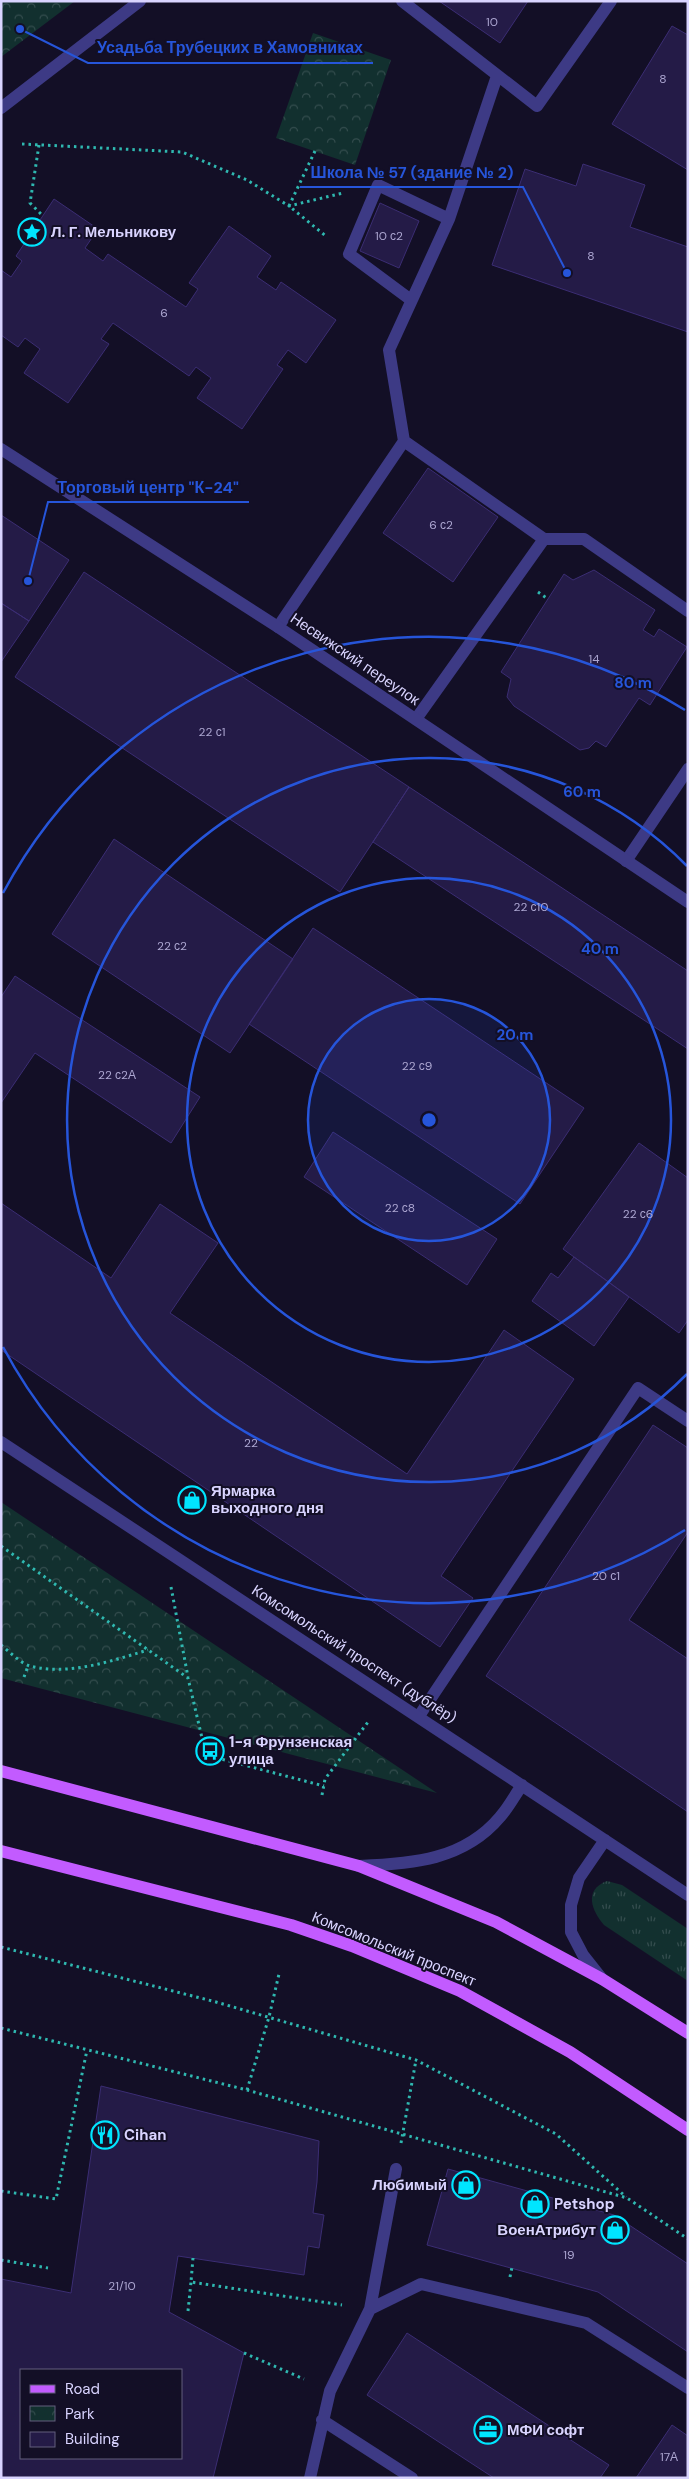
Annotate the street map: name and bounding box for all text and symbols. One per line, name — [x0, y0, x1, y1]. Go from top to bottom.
house number: 10 — [486, 14, 498, 30]
callout: Усадьба Трубецких в Хамовниках — [88, 32, 373, 63]
text: Усадьба Трубецких в Хамовниках — [97, 37, 363, 58]
house number: 8 — [659, 71, 667, 87]
callout: Школа № 57 (здание № 2) — [300, 156, 523, 187]
text: Школа № 57 (здание № 2) — [311, 162, 513, 183]
place icon: Л. Г. Мельникову — [17, 217, 47, 247]
place label: Л. Г. Мельникову — [51, 222, 177, 242]
house number: 10 с2 — [375, 228, 403, 244]
house number: 8 — [587, 248, 595, 264]
house number: 6 — [160, 305, 168, 321]
callout: Торговый центр "К-24" — [48, 471, 249, 502]
text: Торговый центр "К-24" — [57, 477, 239, 498]
house number: 6 с2 — [429, 517, 453, 533]
street label: Несвижский переулок — [286, 608, 424, 710]
house number: 14 — [588, 651, 600, 667]
text: 80 m — [614, 673, 652, 693]
house number: 22 с1 — [199, 724, 225, 740]
text: 60 m — [563, 782, 601, 802]
house number: 22 с10 — [514, 899, 548, 915]
house number: 22 с2 — [157, 938, 187, 954]
text: 40 m — [581, 939, 619, 959]
text: 20 m — [497, 1025, 533, 1045]
house number: 22 с9 — [402, 1058, 432, 1074]
house number: 22 с2А — [98, 1067, 136, 1083]
centre of rings — [420, 1111, 438, 1129]
house number: 22 с8 — [385, 1200, 415, 1216]
house number: 22 с6 — [623, 1206, 653, 1222]
house number: 22 — [244, 1435, 258, 1451]
place label: Ярмарка выходного дня — [211, 1481, 324, 1518]
shop icon: Ярмарка выходного дня — [177, 1485, 207, 1515]
house number: 20 с1 — [592, 1568, 620, 1584]
street label: Комсомольский проспект (дублёр) — [248, 1580, 460, 1728]
place label: 1-я Фрунзенская улица — [229, 1732, 352, 1769]
bus stop icon: 1-я Фрунзенская улица — [195, 1736, 225, 1766]
street label: Комсомольский проспект — [309, 1907, 479, 1991]
restaurant icon: Cihan — [90, 2120, 120, 2150]
place label: Cihan — [124, 2125, 167, 2145]
shop icon: Любимый — [451, 2170, 481, 2200]
place label: Любимый — [372, 2175, 447, 2195]
shop icon: Petshop — [520, 2189, 550, 2219]
place label: Petshop — [554, 2194, 615, 2214]
shop icon: ВоенАтрибут — [600, 2215, 630, 2245]
place label: ВоенАтрибут — [497, 2220, 596, 2240]
house number: 19 — [563, 2247, 575, 2263]
house number: 21/10 — [108, 2278, 136, 2294]
legend — [20, 2369, 182, 2459]
text: Road — [65, 2379, 100, 2399]
text: Park — [65, 2404, 95, 2424]
office icon: МФИ софт — [473, 2415, 503, 2445]
place label: МФИ софт — [507, 2420, 584, 2440]
text: Building — [65, 2429, 120, 2449]
house number: 17А — [660, 2449, 678, 2465]

